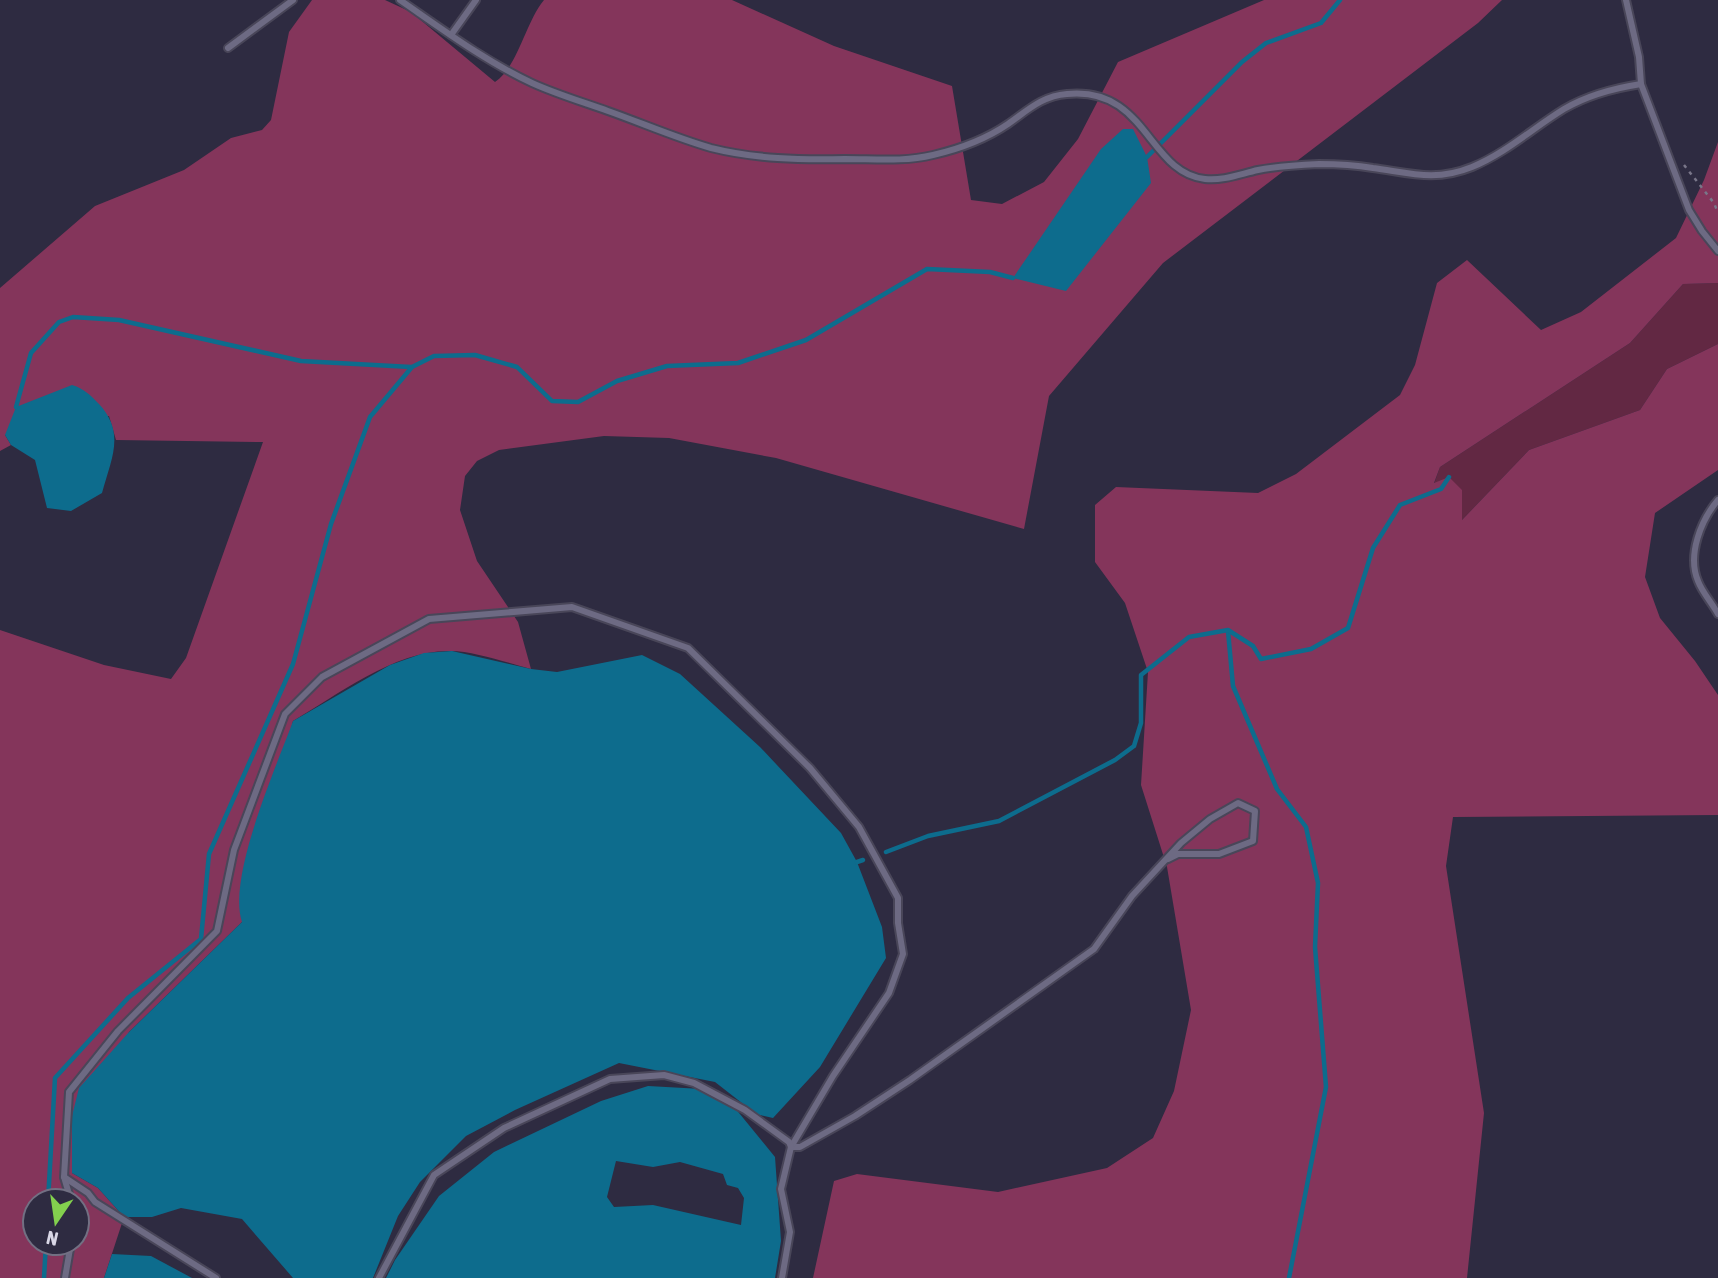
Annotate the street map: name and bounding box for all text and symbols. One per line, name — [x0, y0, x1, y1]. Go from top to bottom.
north arrow — [21, 1187, 91, 1257]
text: N — [44, 1227, 60, 1251]

